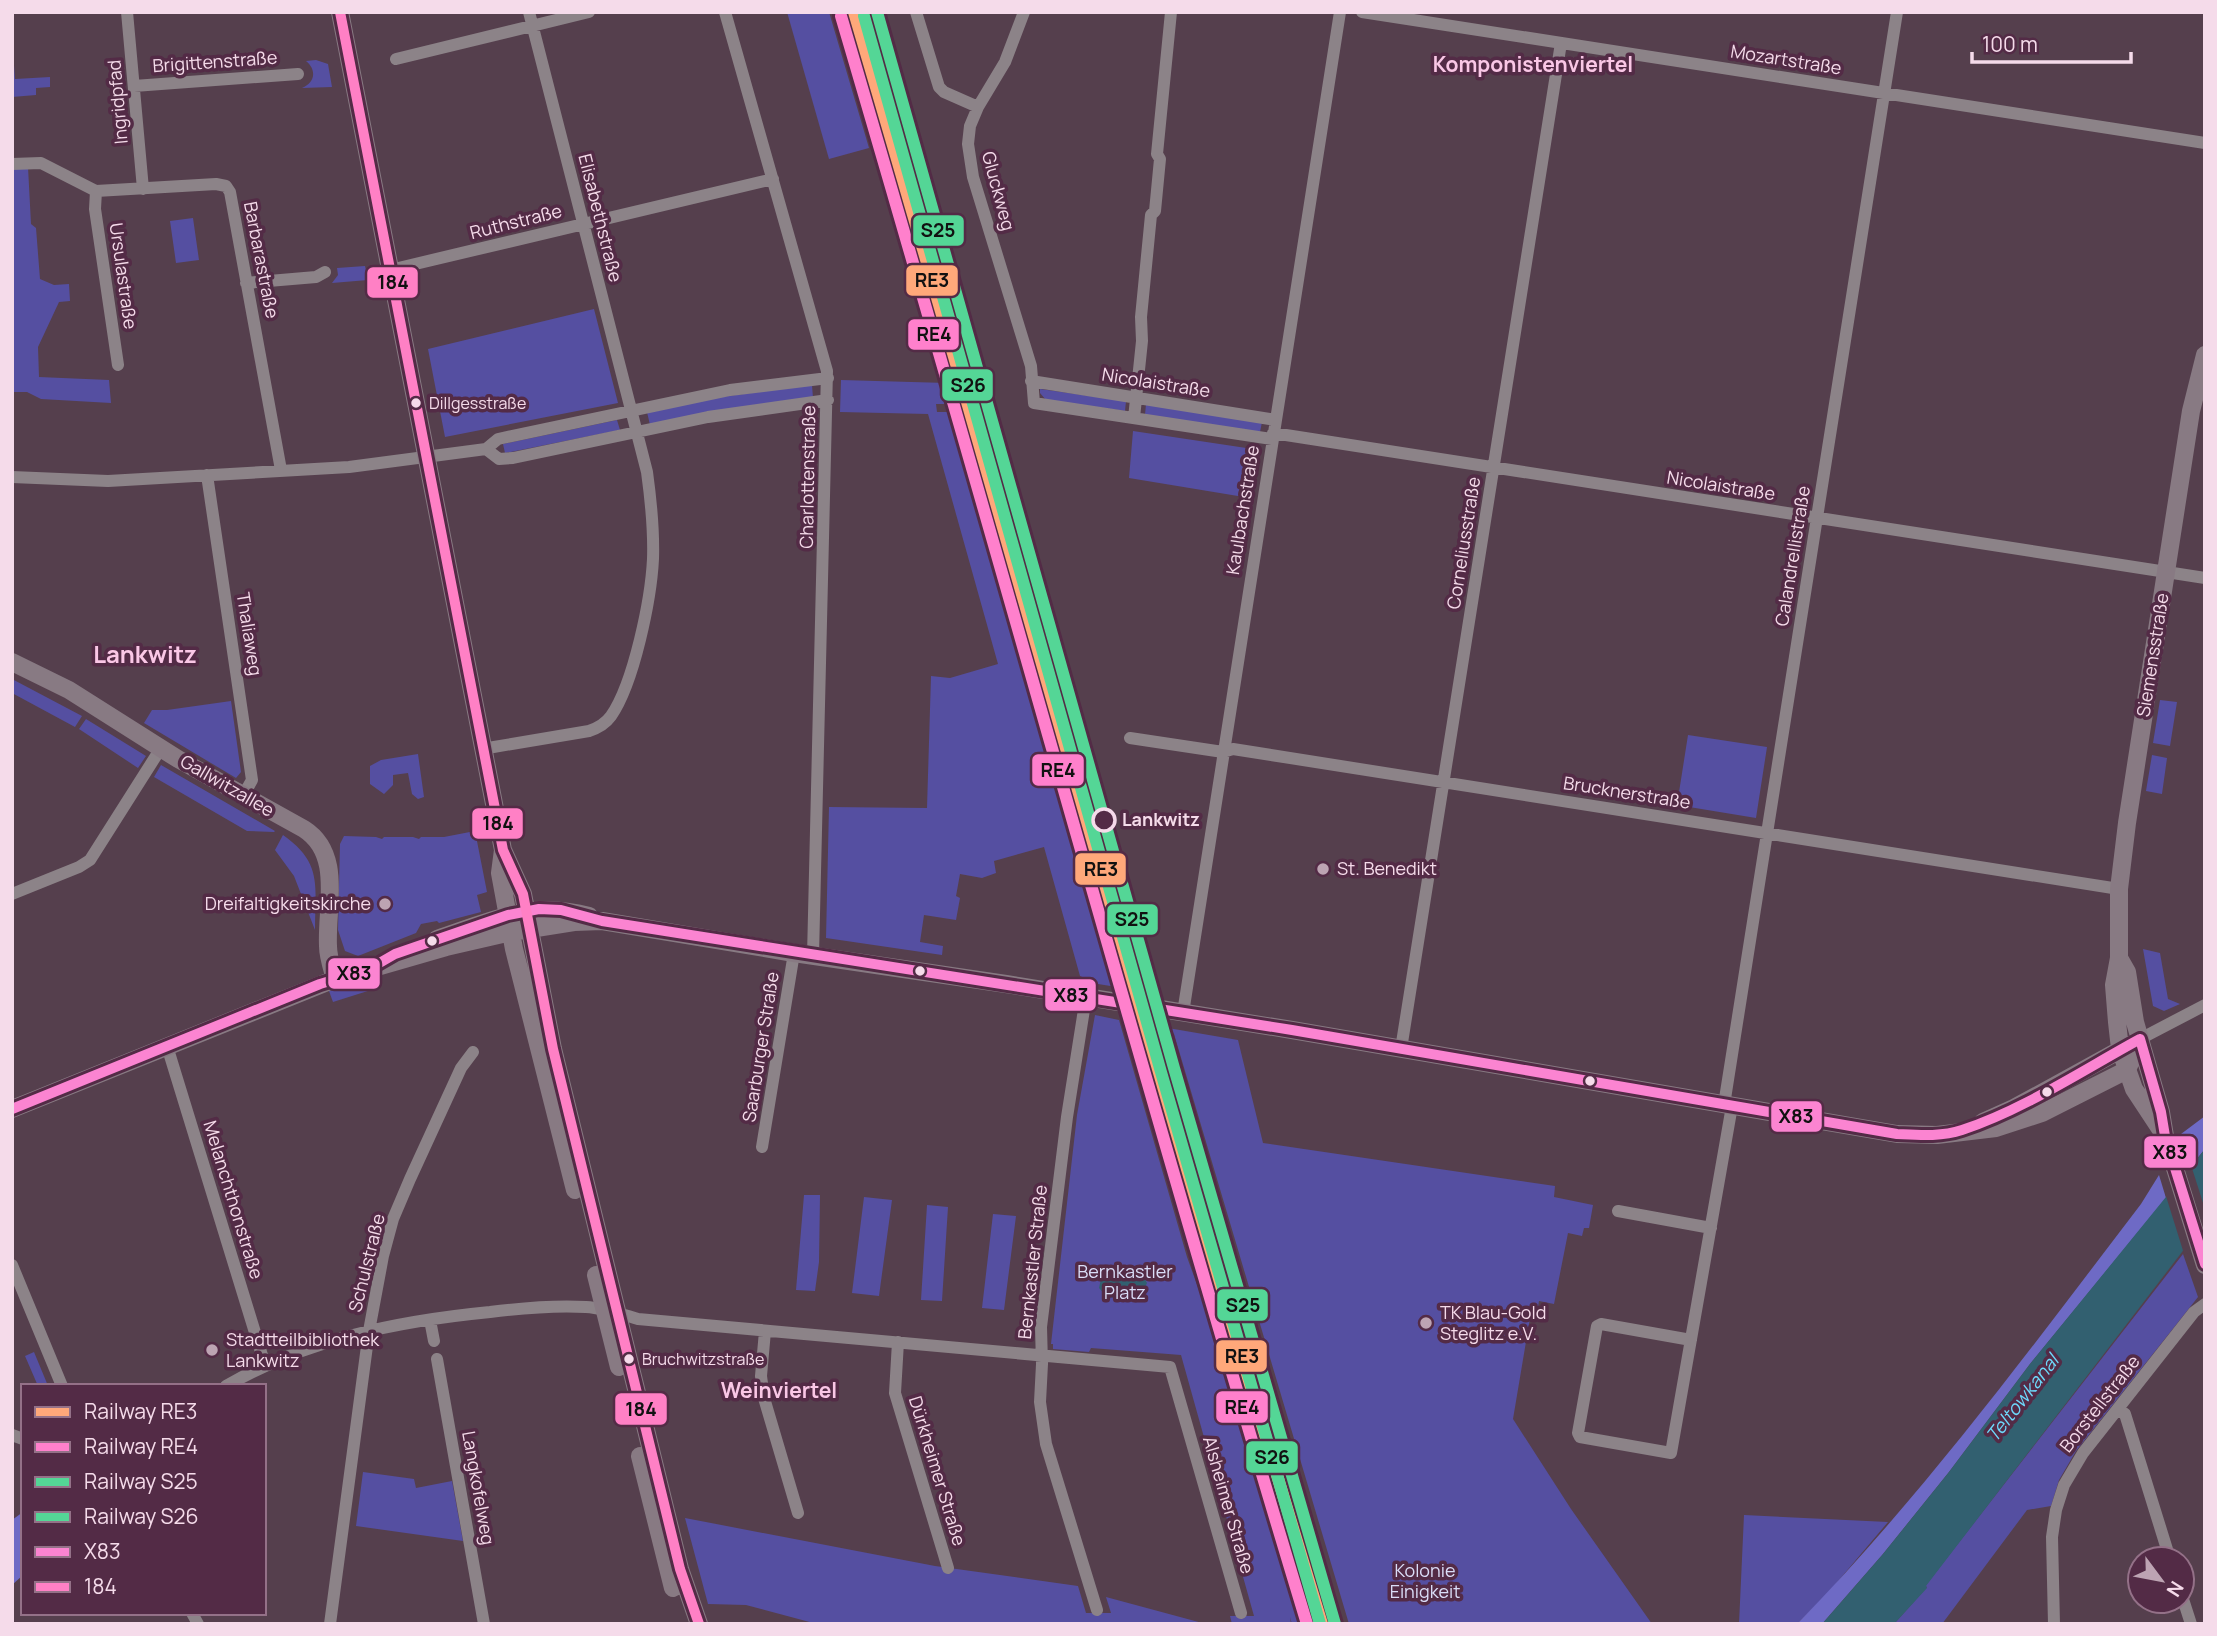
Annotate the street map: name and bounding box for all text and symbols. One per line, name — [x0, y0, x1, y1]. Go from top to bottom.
scale bar — [1972, 21, 2131, 65]
text: 100 m — [1982, 30, 2038, 58]
street label: Mozartstraße — [1729, 38, 1843, 80]
street label: Brigittenstraße — [152, 45, 278, 77]
district label: Komponistenviertel — [1433, 50, 1633, 78]
street label: Ingridpfad — [101, 59, 133, 145]
street label: Gluckweg — [977, 148, 1021, 233]
street label: Elisabethstraße — [573, 151, 628, 284]
street label: Ruthstraße — [467, 198, 564, 244]
street label: Barbarastraße — [239, 199, 285, 320]
line badge: S25 — [912, 214, 965, 247]
text: S25 — [921, 217, 955, 243]
street label: Ursulastraße — [105, 221, 143, 331]
line badge: RE3 — [905, 264, 959, 297]
line badge: 184 — [366, 266, 419, 299]
text: RE3 — [915, 267, 949, 293]
text: 184 — [377, 269, 409, 295]
line badge: RE4 — [907, 318, 960, 351]
text: RE4 — [916, 321, 952, 347]
street label: Nicolaistraße — [1100, 362, 1212, 402]
line badge: S26 — [941, 368, 994, 402]
text: S26 — [950, 372, 986, 398]
place label: Dillgesstraße — [429, 392, 526, 414]
marker: Dillgesstraße — [409, 396, 423, 410]
street label: Charlottenstraße — [794, 405, 820, 549]
street label: Kaulbachstraße — [1220, 443, 1264, 576]
street label: Nicolaistraße — [1665, 465, 1777, 505]
street label: Corneliusstraße — [1441, 475, 1485, 611]
street label: Calandrellistraße — [1769, 484, 1815, 628]
street label: Thaliaweg — [232, 590, 268, 677]
street label: Siemensstraße — [2130, 591, 2174, 719]
district label: Lankwitz — [93, 637, 197, 670]
street label: Gallwitzallee — [176, 749, 279, 822]
line badge: RE4 — [1031, 753, 1085, 787]
text: RE4 — [1040, 757, 1076, 783]
street label: Brucknerstraße — [1562, 770, 1692, 814]
line badge: 184 — [471, 807, 524, 840]
place label: Lankwitz — [1122, 807, 1200, 831]
marker: Lankwitz — [1092, 808, 1116, 832]
text: 184 — [482, 810, 514, 836]
line badge: RE3 — [1074, 852, 1127, 886]
text: RE3 — [1084, 856, 1118, 882]
place label: St. Benedikt — [1337, 856, 1437, 880]
marker: St. Benedikt — [1315, 861, 1331, 877]
place label: Dreifaltigkeitskirche — [205, 891, 371, 915]
marker: Dreifaltigkeitskirche — [377, 896, 393, 912]
line badge: S25 — [1106, 903, 1159, 936]
text: S25 — [1115, 906, 1149, 932]
unlabelled marker — [425, 934, 439, 948]
line badge: X83 — [327, 957, 381, 990]
text: X83 — [336, 960, 372, 986]
unlabelled marker — [913, 964, 927, 978]
street label: Saarburger Straße — [736, 970, 784, 1124]
line badge: X83 — [1044, 978, 1097, 1012]
text: X83 — [1053, 982, 1089, 1008]
unlabelled marker — [1583, 1074, 1597, 1088]
unlabelled marker — [2040, 1085, 2054, 1099]
line badge: X83 — [1770, 1100, 1823, 1133]
text: X83 — [1778, 1103, 1814, 1129]
street label: Melanchthonstraße — [198, 1118, 269, 1282]
line badge: X83 — [2143, 1135, 2197, 1169]
text: X83 — [2152, 1139, 2188, 1165]
street label: Bernkastler Straße — [1012, 1184, 1052, 1340]
street label: Schulstraße — [342, 1211, 390, 1315]
park label: Bernkastler Platz — [1077, 1259, 1173, 1304]
line badge: S25 — [1216, 1288, 1269, 1322]
text: S25 — [1226, 1292, 1260, 1318]
place label: TK Blau-Gold Steglitz e.V. — [1440, 1300, 1546, 1345]
marker: TK Blau-Gold Steglitz e.V. — [1418, 1315, 1434, 1331]
place label: Stadtteilbibliothek Lankwitz — [226, 1327, 380, 1372]
line badge: RE3 — [1215, 1339, 1268, 1373]
marker: Stadtteilbibliothek Lankwitz — [204, 1342, 220, 1358]
text: RE3 — [1225, 1343, 1259, 1369]
water label: Teltowkanal — [1980, 1347, 2066, 1447]
place label: Bruchwitzstraße — [642, 1348, 764, 1370]
street label: Borstellstraße — [2054, 1350, 2145, 1457]
marker: Bruchwitzstraße — [622, 1352, 636, 1366]
district label: Weinviertel — [721, 1376, 837, 1404]
legend — [21, 1384, 266, 1615]
line badge: RE4 — [1215, 1390, 1269, 1424]
line badge: 184 — [614, 1392, 668, 1426]
street label: Dürkheimer Straße — [904, 1393, 972, 1548]
text: RE4 — [1224, 1394, 1260, 1420]
text: 184 — [625, 1396, 657, 1422]
text: Railway RE3 — [84, 1397, 197, 1425]
street label: Langkofelweg — [457, 1429, 501, 1547]
text: Railway RE4 — [84, 1432, 198, 1460]
street label: Alsheimer Straße — [1198, 1433, 1260, 1576]
line badge: S26 — [1245, 1440, 1299, 1474]
text: S26 — [1254, 1444, 1290, 1470]
text: Railway S25 — [84, 1467, 198, 1495]
text: Railway S26 — [84, 1502, 198, 1530]
text: X83 — [84, 1537, 121, 1565]
north arrow — [2126, 1545, 2196, 1615]
park label: Kolonie Einigkeit — [1390, 1558, 1460, 1603]
text: 184 — [84, 1572, 117, 1600]
text: N — [2161, 1576, 2190, 1602]

